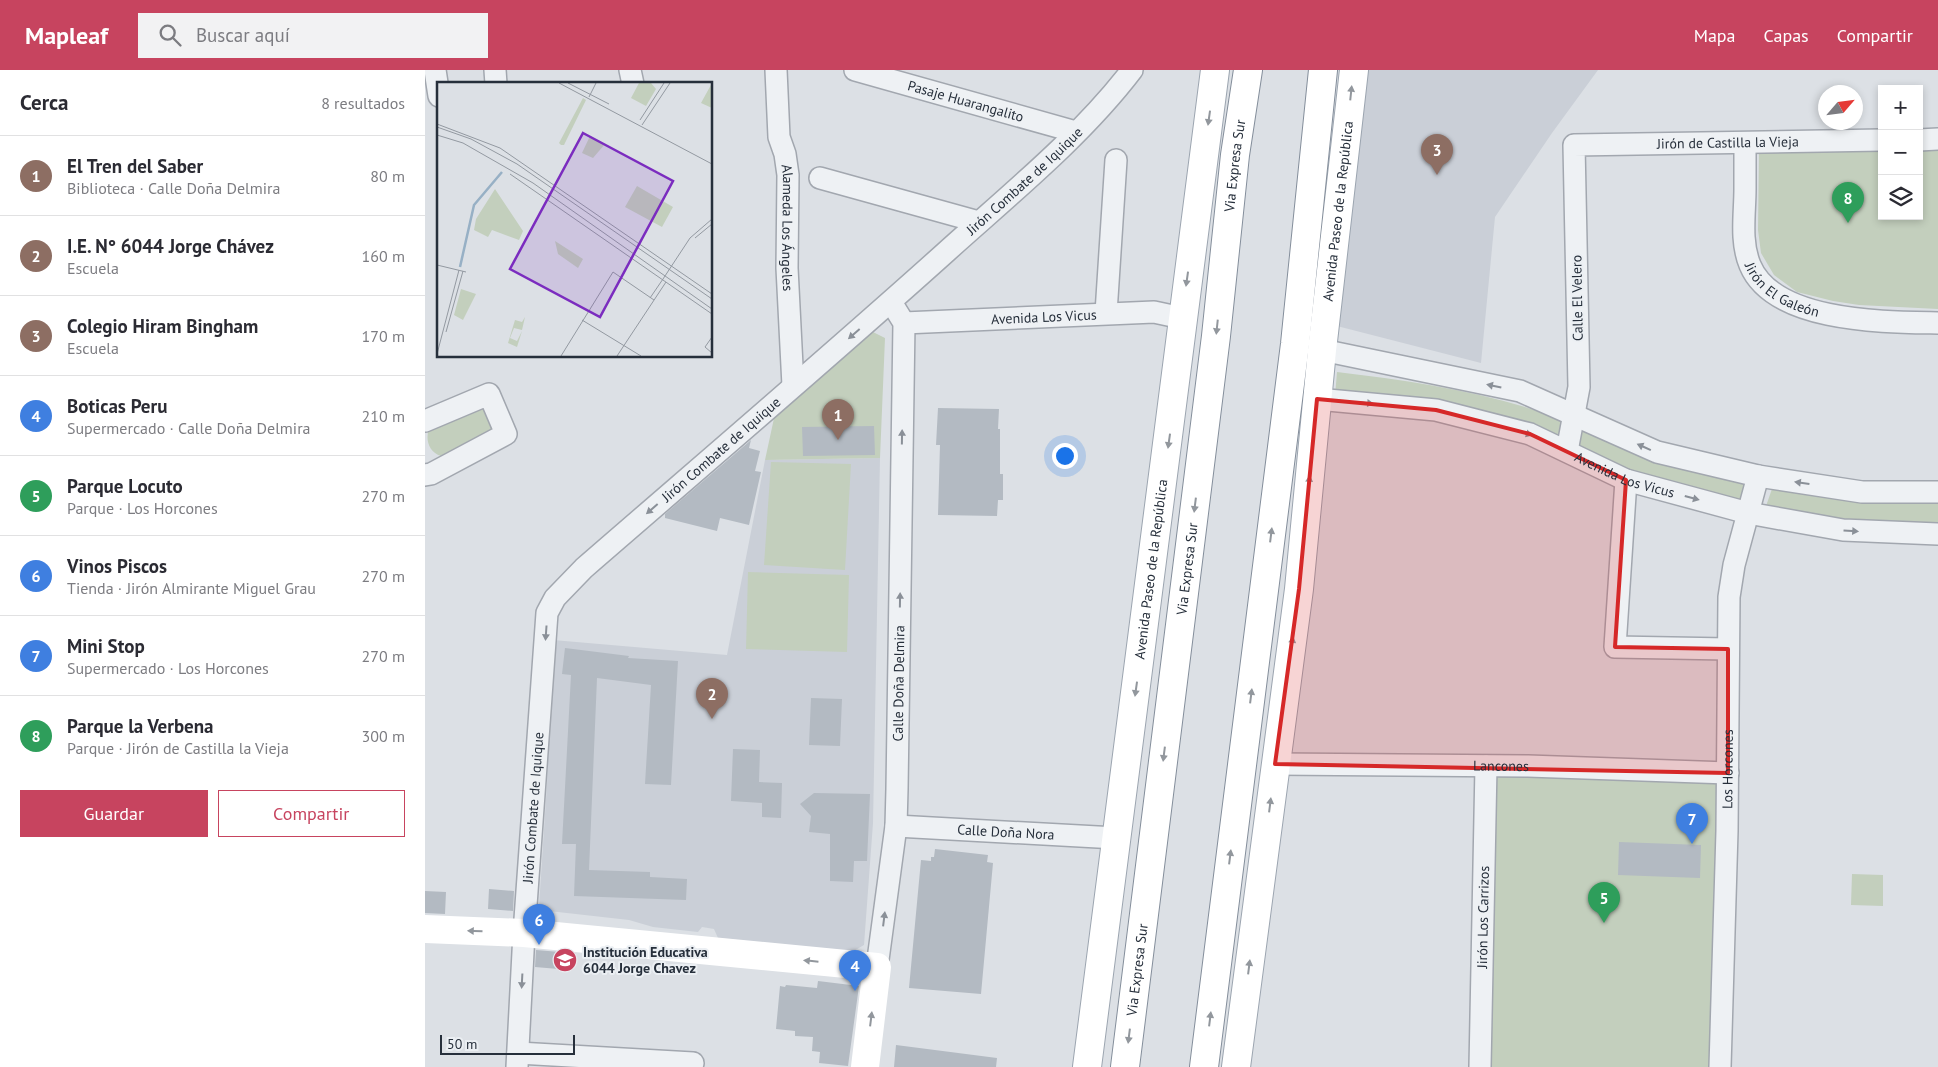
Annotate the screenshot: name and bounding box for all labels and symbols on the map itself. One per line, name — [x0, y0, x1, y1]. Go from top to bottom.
street label: Pasaje Huarangalito — [906, 76, 1026, 126]
inset map — [437, 82, 713, 358]
one-way arrow — [1347, 85, 1355, 101]
north arrow — [1818, 85, 1863, 130]
one-way arrow — [1205, 111, 1213, 127]
street label: Via Expresa Sur — [1220, 118, 1249, 214]
street label: Avenida Paseo de la República — [1319, 120, 1357, 302]
street label: Jirón Combate de Iquique — [962, 123, 1086, 239]
street label: Jirón de Castilla la Vieja — [1656, 132, 1799, 153]
pin: 3 — [1421, 134, 1453, 175]
street label: Alameda Los Ángeles — [778, 163, 797, 292]
pin: 8 — [1832, 182, 1864, 223]
street label: Calle El Velero — [1567, 255, 1587, 341]
street label: Jirón El Galeón — [1740, 259, 1821, 321]
one-way arrow — [1183, 272, 1191, 288]
street label: Avenida Los Vicus — [991, 306, 1097, 328]
one-way arrow — [1213, 319, 1221, 335]
one-way arrow — [848, 328, 860, 340]
one-way arrow — [1487, 382, 1502, 390]
street label: Jirón Combate de Iquique — [657, 393, 784, 506]
pin: 1 — [822, 399, 854, 440]
one-way arrow — [1358, 400, 1374, 408]
one-way arrow — [898, 429, 906, 445]
one-way arrow — [1517, 430, 1532, 438]
one-way arrow — [1165, 433, 1173, 449]
one-way arrow — [1637, 442, 1651, 450]
your location — [1052, 443, 1078, 469]
street label: Avenida Los Vicus — [1572, 448, 1677, 502]
one-way arrow — [1305, 475, 1313, 491]
street label: Avenida Paseo de la República — [1130, 478, 1171, 660]
one-way arrow — [1794, 479, 1810, 487]
one-way arrow — [1685, 494, 1700, 502]
one-way arrow — [1191, 498, 1199, 514]
one-way arrow — [645, 504, 658, 515]
street label: Via Expresa Sur — [1172, 521, 1202, 617]
one-way arrow — [1267, 527, 1275, 543]
one-way arrow — [1843, 527, 1859, 535]
one-way arrow — [896, 592, 904, 608]
one-way arrow — [542, 625, 550, 641]
street label: Calle Doña Delmira — [889, 625, 908, 741]
one-way arrow — [1288, 636, 1296, 652]
pin: 2 — [696, 678, 728, 719]
one-way arrow — [1132, 681, 1140, 697]
one-way arrow — [1247, 688, 1255, 704]
street label: Los Horcones — [1718, 729, 1737, 809]
street label: Jirón Combate de Iquique — [519, 731, 547, 885]
one-way arrow — [1160, 746, 1168, 762]
street label: Lancones — [1473, 757, 1529, 775]
one-way arrow — [1266, 797, 1274, 813]
pin: 7 — [1676, 803, 1708, 844]
street label: Calle Doña Nora — [957, 820, 1055, 844]
one-way arrow — [1227, 849, 1235, 865]
street label: Jirón Los Carrizos — [1473, 865, 1493, 970]
pin: 5 — [1588, 882, 1620, 923]
pin: 6 — [523, 904, 555, 945]
one-way arrow — [880, 911, 888, 927]
street label: Via Expresa Sur — [1122, 922, 1152, 1018]
one-way arrow — [467, 927, 483, 935]
place label: Institución Educativa 6044 Jorge Chavez — [583, 943, 708, 977]
school or university icon: Institución Educativa 6044 Jorge Chavez — [552, 947, 578, 973]
pin: 4 — [839, 950, 871, 991]
one-way arrow — [803, 957, 819, 965]
one-way arrow — [1245, 958, 1253, 974]
one-way arrow — [517, 974, 525, 990]
one-way arrow — [867, 1010, 875, 1026]
one-way arrow — [1206, 1010, 1214, 1026]
one-way arrow — [1125, 1029, 1133, 1045]
scale bar — [440, 1032, 575, 1055]

